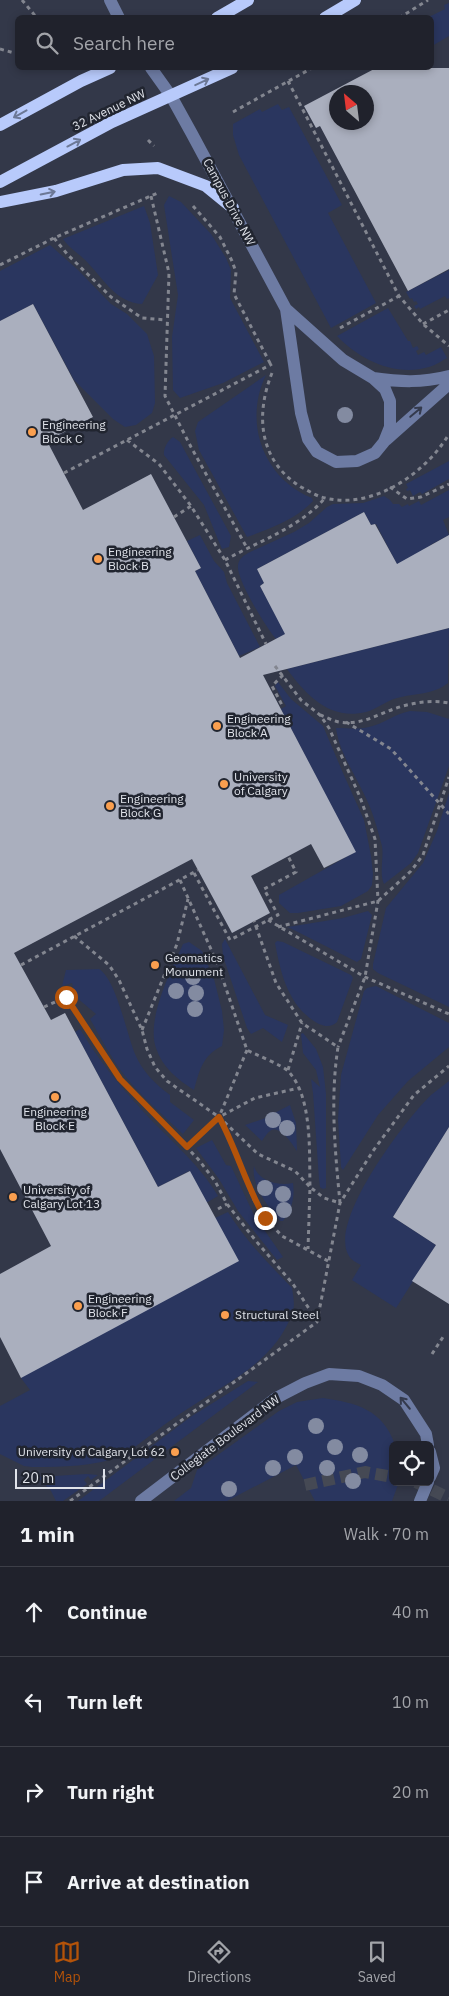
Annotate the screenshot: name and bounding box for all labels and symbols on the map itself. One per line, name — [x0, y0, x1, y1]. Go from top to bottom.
one-way arrow — [194, 77, 209, 86]
street label: 32 Avenue NW — [70, 85, 148, 134]
north arrow — [329, 85, 374, 130]
one-way arrow — [13, 110, 28, 119]
one-way arrow — [66, 138, 81, 147]
street label: Campus Drive NW — [200, 156, 259, 248]
one-way arrow — [39, 187, 55, 197]
one-way arrow — [409, 407, 422, 418]
place label: Engineering Block C — [42, 417, 106, 446]
marker: Engineering Block C — [26, 426, 38, 438]
place label: Engineering Block B — [108, 544, 172, 573]
marker: Engineering Block B — [92, 553, 104, 565]
place label: Engineering Block A — [227, 711, 291, 740]
marker: Engineering Block A — [211, 720, 223, 732]
place label: University of Calgary — [234, 769, 288, 798]
marker: University of Calgary — [218, 778, 230, 790]
place label: Engineering Block G — [120, 791, 184, 820]
marker: Engineering Block G — [104, 800, 116, 812]
place label: Geomatics Monument — [165, 950, 223, 979]
marker: Geomatics Monument — [149, 959, 161, 971]
route start — [55, 986, 78, 1009]
marker: Engineering Block E — [49, 1091, 61, 1103]
place label: Engineering Block E — [23, 1104, 88, 1133]
place label: University of Calgary Lot 13 — [23, 1182, 100, 1211]
marker: University of Calgary Lot 13 — [7, 1191, 19, 1203]
route end — [254, 1207, 277, 1230]
place label: Engineering Block F — [88, 1291, 152, 1320]
marker: Engineering Block F — [72, 1300, 84, 1312]
place label: Structural Steel — [235, 1307, 319, 1322]
marker: Structural Steel — [219, 1309, 231, 1321]
street label: Collegiate Boulevard NW — [167, 1391, 283, 1484]
one-way arrow — [400, 1397, 411, 1410]
place label: University of Calgary Lot 62 — [18, 1444, 165, 1459]
marker: University of Calgary Lot 62 — [169, 1446, 181, 1458]
scale bar — [15, 1466, 105, 1489]

